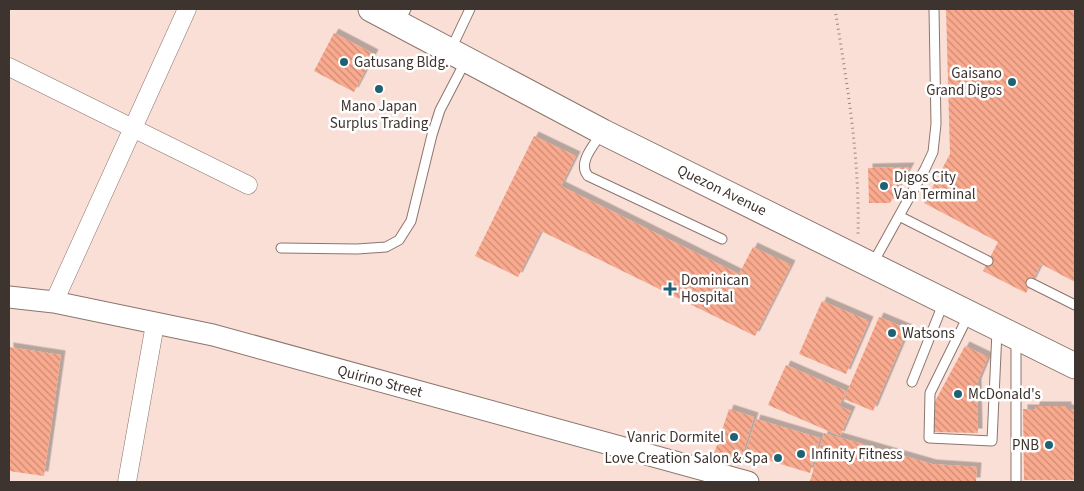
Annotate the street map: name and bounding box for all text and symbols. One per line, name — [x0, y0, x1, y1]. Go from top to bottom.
place label: Gatusang Bldg. — [354, 52, 449, 73]
marker: Gatusang Bldg. — [338, 56, 350, 68]
place label: Gaisano Grand Digos — [926, 63, 1002, 101]
marker: Gaisano Grand Digos — [1006, 76, 1018, 88]
marker: Mano Japan Surplus Trading — [373, 83, 385, 95]
place label: Mano Japan Surplus Trading — [330, 96, 429, 134]
street label: Quezon Avenue — [673, 160, 770, 221]
place label: Digos City Van Terminal — [894, 167, 976, 205]
marker: Digos City Van Terminal — [878, 180, 890, 192]
place label: Dominican Hospital — [681, 270, 749, 308]
marker: Dominican Hospital — [663, 282, 677, 296]
place label: Watsons — [902, 323, 955, 344]
marker: Watsons — [886, 327, 898, 339]
street label: Quirino Street — [335, 360, 425, 403]
place label: McDonald's — [968, 384, 1041, 405]
marker: McDonald's — [952, 388, 964, 400]
place label: Vanric Dormitel — [627, 427, 724, 448]
marker: Vanric Dormitel — [728, 431, 740, 443]
place label: PNB — [1012, 435, 1039, 456]
marker: PNB — [1043, 439, 1055, 451]
place label: Infinity Fitness — [811, 444, 903, 465]
place label: Love Creation Salon & Spa — [605, 448, 768, 469]
marker: Infinity Fitness — [795, 448, 807, 460]
marker: Love Creation Salon & Spa — [772, 452, 784, 464]

